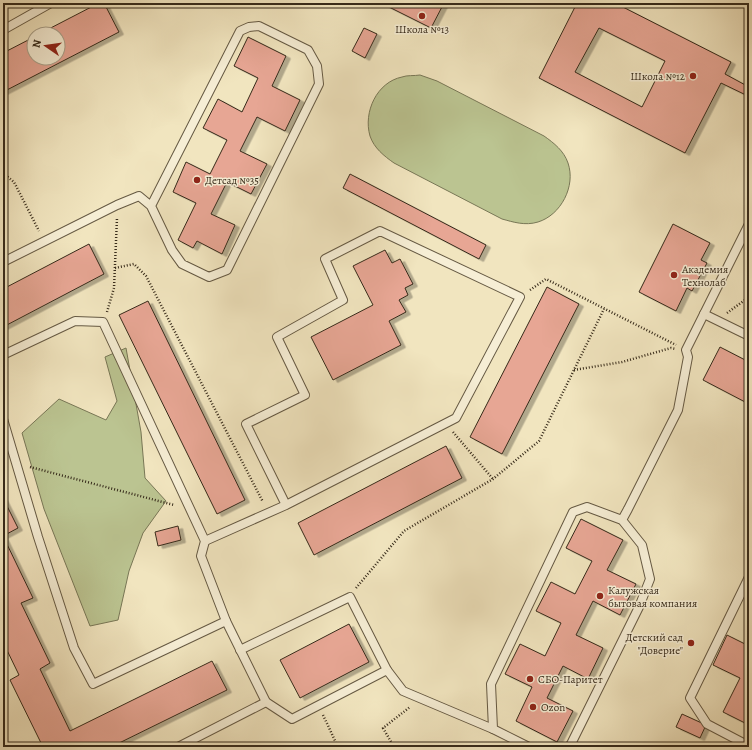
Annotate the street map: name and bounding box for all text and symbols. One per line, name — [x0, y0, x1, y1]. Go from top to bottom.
marker: Школа №13 — [417, 11, 427, 21]
place label: Школа №13 — [395, 22, 449, 37]
north arrow — [26, 26, 66, 66]
text: N — [29, 38, 45, 49]
place label: Школа №12 — [630, 69, 685, 84]
marker: Школа №12 — [688, 71, 698, 81]
place label: Детсад №35 — [205, 173, 259, 188]
marker: Детсад №35 — [192, 175, 202, 185]
place label: Академия Технолаб — [681, 262, 728, 290]
marker: Академия Технолаб — [669, 270, 679, 280]
place label: Калужская бытовая компания — [608, 583, 697, 611]
marker: Калужская бытовая компания — [595, 591, 605, 601]
place label: Детский сад "Доверие" — [625, 630, 684, 658]
marker: Детский сад "Доверие" — [686, 638, 696, 648]
place label: СБО-Паритет — [538, 672, 603, 687]
marker: СБО-Паритет — [525, 674, 535, 684]
place label: Ozon — [541, 700, 565, 715]
marker: Ozon — [528, 702, 538, 712]

